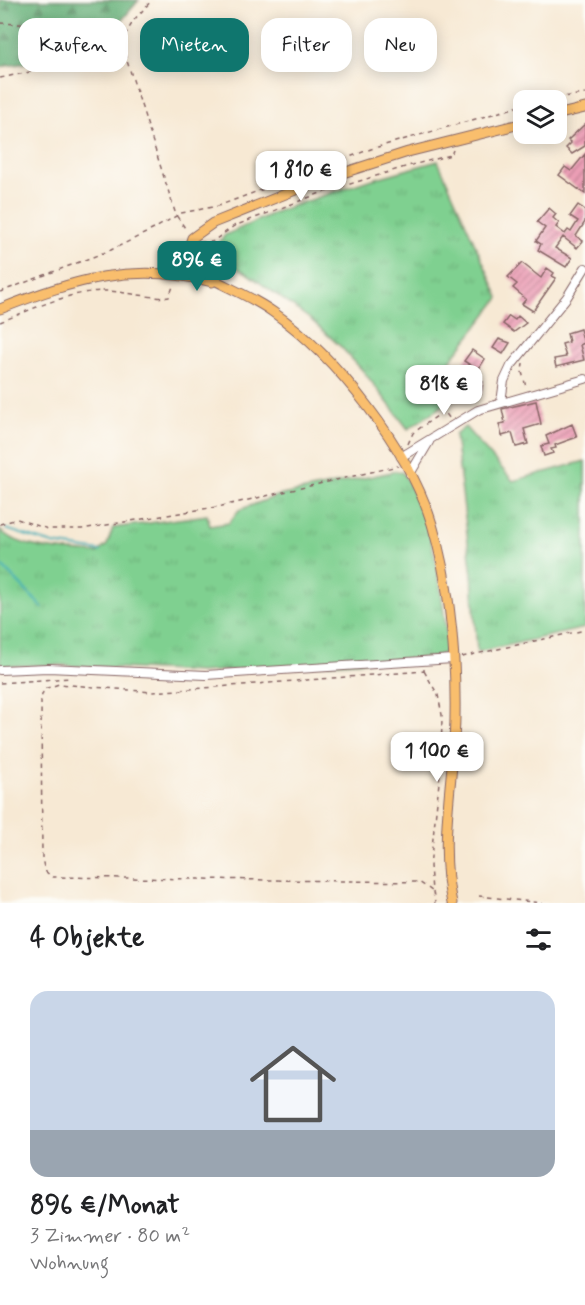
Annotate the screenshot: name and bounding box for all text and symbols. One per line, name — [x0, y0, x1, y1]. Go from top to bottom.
chip: Kaufen — [18, 18, 128, 72]
chip: Mieten — [140, 18, 249, 72]
chip: Filter — [261, 18, 352, 72]
chip: Neu — [364, 18, 437, 72]
map controls — [513, 90, 567, 144]
button: layers — [513, 90, 567, 144]
pin: 1 810 € — [246, 151, 356, 202]
text: 1 810 € — [270, 157, 332, 184]
pin: 896 € — [155, 241, 239, 292]
text: 896 € — [171, 247, 223, 274]
pin: 818 € — [402, 365, 486, 416]
text: 818 € — [419, 371, 469, 398]
pin: 1 100 € — [382, 732, 492, 783]
text: 1 100 € — [405, 738, 469, 765]
text: 4 Objekte — [30, 922, 144, 956]
icon: filters — [522, 923, 555, 956]
icon: home — [239, 1030, 347, 1138]
text: 896 €/Monat — [30, 1189, 180, 1223]
text: 3 Zimmer · 80 m² — [30, 1223, 190, 1250]
text: Wohnung — [30, 1250, 109, 1277]

